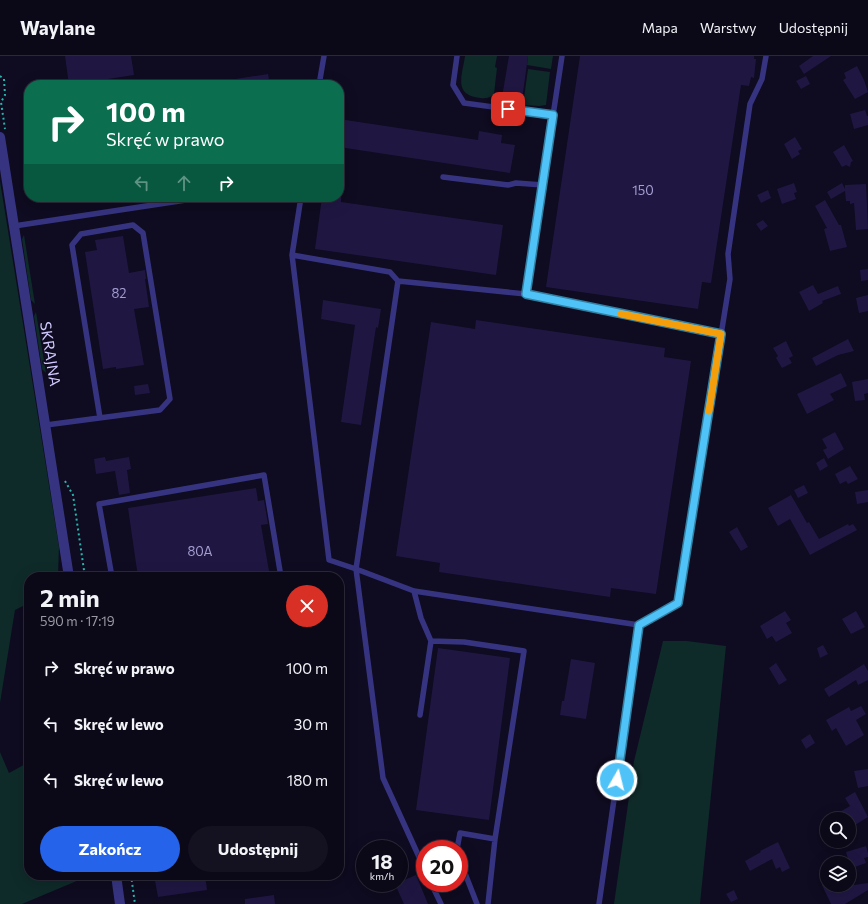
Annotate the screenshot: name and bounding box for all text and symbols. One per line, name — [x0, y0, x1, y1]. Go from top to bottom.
text: Waylane — [20, 16, 95, 39]
text: Mapa — [642, 19, 678, 36]
text: Warstwy — [700, 19, 757, 36]
text: Udostępnij — [779, 19, 848, 36]
pin — [491, 92, 525, 126]
text: 100 m — [106, 94, 186, 128]
icon: right — [40, 96, 92, 148]
icon: arrive — [497, 98, 519, 120]
text: Skręć w prawo — [106, 128, 225, 150]
icon: left — [131, 172, 153, 194]
icon: ahead — [173, 172, 195, 194]
icon: right — [215, 172, 237, 194]
house number: 150 — [632, 182, 654, 198]
house number: 82 — [111, 285, 127, 301]
street label: SKRAJNA — [37, 320, 65, 387]
house number: 80A — [187, 543, 213, 559]
text: 2 min — [40, 583, 100, 612]
button: close — [286, 585, 328, 627]
text: 590 m · 17:19 — [40, 613, 115, 629]
icon: right — [40, 657, 62, 679]
text: Skręć w prawo — [74, 659, 175, 677]
text: 100 m — [286, 659, 328, 677]
icon: left — [40, 713, 62, 735]
text: Skręć w lewo — [74, 715, 164, 733]
text: 30 m — [294, 715, 328, 733]
position arrow — [596, 759, 638, 801]
icon: left — [40, 769, 62, 791]
text: Skręć w lewo — [74, 771, 164, 789]
text: 180 m — [287, 771, 328, 789]
map controls — [820, 812, 856, 892]
button: search — [820, 812, 856, 848]
button: Zakończ — [40, 826, 180, 872]
button: Udostępnij — [188, 826, 328, 872]
speed limit sign: 20 — [416, 840, 468, 892]
text: 18 — [371, 849, 393, 873]
button: layers — [820, 856, 856, 892]
text: km/h — [370, 870, 394, 882]

